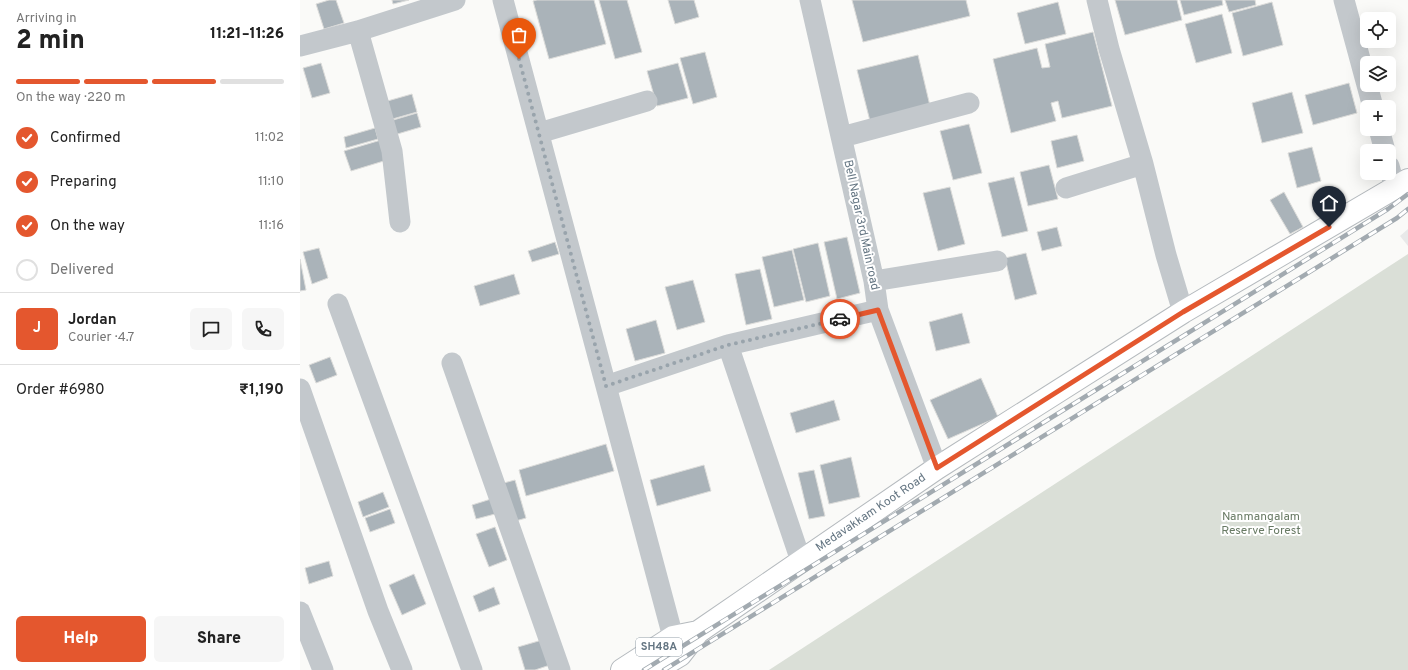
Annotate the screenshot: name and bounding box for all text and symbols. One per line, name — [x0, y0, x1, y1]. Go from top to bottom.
text: Arriving in — [16, 11, 77, 27]
map controls — [1360, 12, 1396, 180]
button: locate — [1360, 12, 1396, 48]
pin — [502, 18, 536, 59]
icon: bag — [508, 24, 530, 46]
text: 2 min — [16, 25, 85, 58]
text: 11:21–11:26 — [210, 25, 284, 44]
button: layers — [1360, 56, 1396, 92]
text: On the way · 220 m — [16, 90, 125, 106]
button: + — [1360, 100, 1396, 136]
icon: check — [16, 127, 38, 149]
text: Confirmed — [50, 129, 121, 148]
text: 11:02 — [255, 130, 284, 146]
button: − — [1360, 144, 1396, 180]
street label: Bell Nagar 3rd Main road — [839, 158, 883, 292]
icon: check — [16, 171, 38, 193]
text: Preparing — [50, 173, 117, 192]
text: 11:10 — [258, 174, 284, 190]
pin — [1312, 186, 1346, 227]
icon: home — [1318, 192, 1340, 214]
icon: check — [16, 215, 38, 237]
text: On the way — [50, 217, 125, 236]
text: 11:16 — [259, 218, 284, 234]
text: Delivered — [50, 261, 114, 280]
courier — [820, 299, 860, 339]
button: chat — [190, 308, 232, 350]
button: phone — [242, 308, 284, 350]
icon: car — [829, 308, 851, 330]
text: Jordan — [68, 311, 117, 330]
text: J — [33, 319, 41, 338]
text: Courier · 4.7 — [68, 330, 134, 346]
text: Order #6980 — [16, 381, 105, 400]
text: ₹1,190 — [239, 381, 284, 400]
street label: Medavakkam Koot Road — [813, 470, 929, 556]
park label: Nanmangalam Reserve Forest — [1221, 509, 1301, 539]
button: Help — [16, 616, 146, 662]
button: Share — [154, 616, 284, 662]
road number: SH48A — [636, 638, 682, 656]

